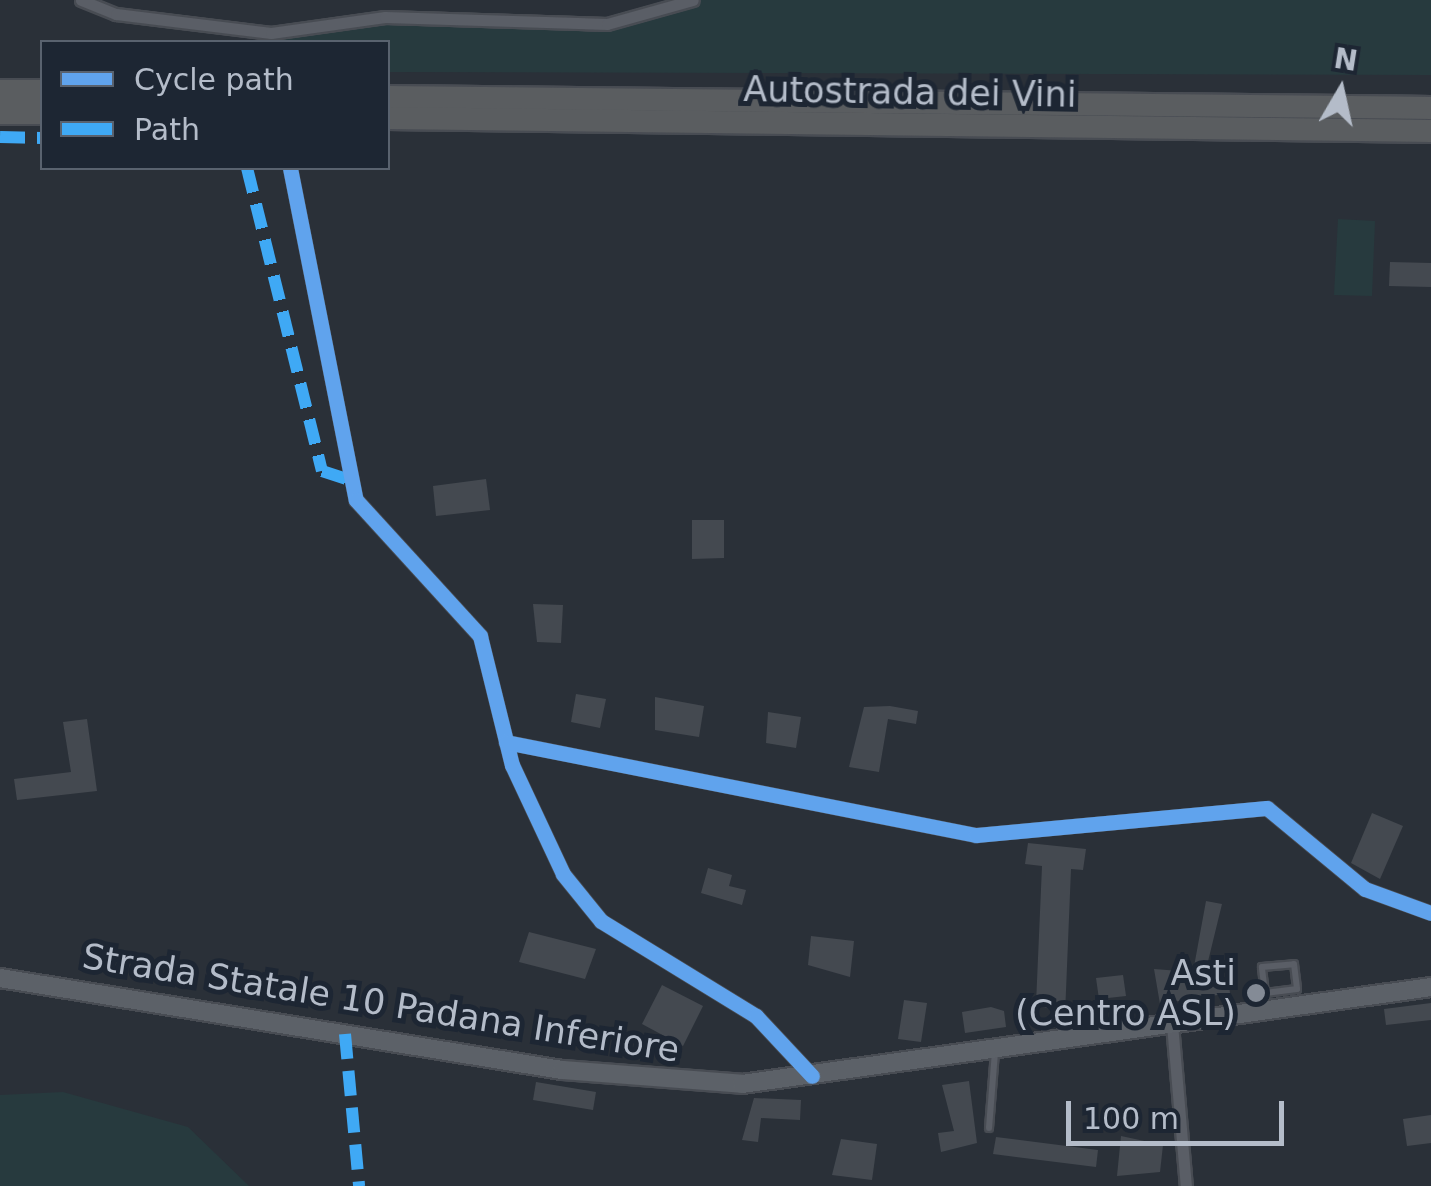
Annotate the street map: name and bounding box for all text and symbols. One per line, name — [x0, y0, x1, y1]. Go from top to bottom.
legend — [40, 40, 390, 170]
north arrow — [1291, 40, 1391, 140]
text: N — [1332, 42, 1360, 78]
text: Cycle path — [134, 62, 294, 97]
street label: Autostrada dei Vini — [743, 68, 1077, 116]
text: Path — [134, 112, 200, 147]
street label: Strada Statale 10 Padana Inferiore — [80, 935, 682, 1071]
place label: Asti (Centro ASL) — [1015, 952, 1236, 1034]
marker: Asti (Centro ASL) — [1245, 982, 1267, 1004]
scale bar — [1071, 1081, 1288, 1143]
text: 100 m — [1083, 1101, 1179, 1136]

